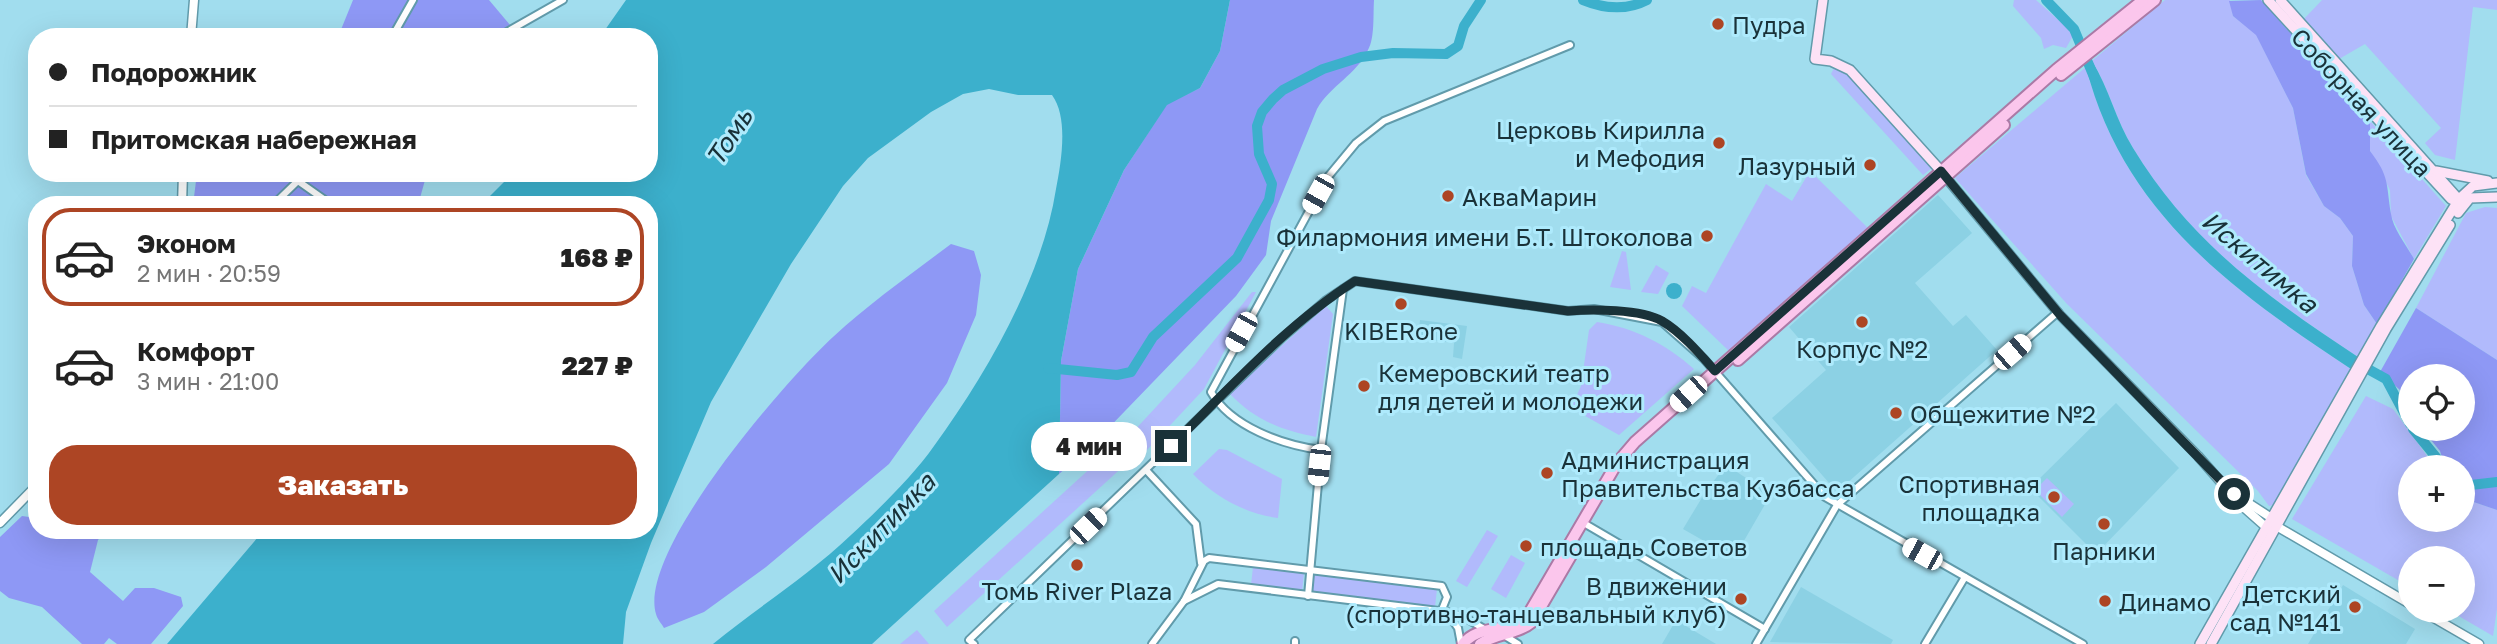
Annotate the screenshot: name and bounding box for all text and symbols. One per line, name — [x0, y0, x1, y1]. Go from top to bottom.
place label: Пудра — [1732, 10, 1806, 39]
marker: Пудра — [1710, 16, 1726, 32]
street label: Соборная улица — [2286, 22, 2438, 182]
text: Подорожник — [91, 57, 257, 88]
water label: Томь — [699, 102, 760, 171]
place label: Церковь Кирилла и Мефодия — [1496, 115, 1705, 172]
text: Притомская набережная — [91, 124, 417, 155]
marker: Церковь Кирилла и Мефодия — [1711, 135, 1727, 151]
place label: Лазурный — [1738, 151, 1856, 180]
marker: Лазурный — [1862, 157, 1878, 173]
car — [1299, 171, 1338, 217]
place label: АкваМарин — [1462, 182, 1597, 211]
marker: АкваМарин — [1440, 188, 1456, 204]
water label: Искитимка — [2196, 205, 2325, 320]
place label: Филармония имени Б.Т. Штоколова — [1276, 222, 1693, 251]
icon: car — [53, 226, 116, 289]
text: Эконом — [137, 228, 236, 259]
marker: Филармония имени Б.Т. Штоколова — [1699, 228, 1715, 244]
text: 168 ₽ — [561, 242, 633, 273]
text: 2 мин · 20:59 — [137, 259, 281, 287]
marker: KIBERone — [1393, 296, 1409, 312]
car — [1222, 309, 1261, 355]
marker: Корпус №2 — [1854, 314, 1870, 330]
place label: KIBERone — [1344, 316, 1458, 345]
car — [1990, 330, 2035, 374]
icon: car — [53, 334, 116, 397]
place label: Корпус №2 — [1796, 334, 1928, 363]
text: Комфорт — [137, 336, 255, 367]
text: 227 ₽ — [562, 350, 633, 381]
place label: Кемеровский театр для детей и молодежи — [1378, 358, 1643, 415]
map controls — [2398, 364, 2475, 623]
button: locate — [2398, 364, 2475, 441]
text: 3 мин · 21:00 — [137, 367, 279, 395]
car — [1666, 372, 1711, 416]
marker: Кемеровский театр для детей и молодежи — [1356, 378, 1372, 394]
place label: Общежитие №2 — [1910, 399, 2096, 428]
marker: Общежитие №2 — [1888, 405, 1904, 421]
callout: 4 мин — [1031, 422, 1146, 471]
route end — [1155, 430, 1187, 462]
text: 4 мин — [1056, 432, 1122, 460]
car — [1307, 443, 1332, 487]
button: Заказать — [49, 445, 637, 525]
place label: Администрация Правительства Кузбасса — [1561, 445, 1855, 502]
button: + — [2398, 455, 2475, 532]
water label: Искитимка — [821, 465, 942, 590]
marker: Администрация Правительства Кузбасса — [1539, 465, 1555, 481]
place label: Спортивная площадка — [1899, 469, 2040, 526]
route start — [2218, 478, 2250, 510]
marker: Спортивная площадка — [2046, 489, 2062, 505]
car — [1066, 504, 1111, 548]
marker: Парники — [2096, 516, 2112, 532]
place label: площадь Советов — [1540, 532, 1747, 561]
car — [1899, 535, 1946, 573]
place label: Парники — [2052, 536, 2156, 565]
marker: площадь Советов — [1518, 538, 1534, 554]
button: − — [2398, 546, 2475, 623]
marker: Томь River Plaza — [1069, 557, 1085, 573]
place label: В движении (спортивно-танцевальный клуб) — [1345, 571, 1727, 628]
place label: Томь River Plaza — [982, 576, 1172, 605]
place label: Детский сад №141 — [2230, 579, 2341, 636]
place label: Динамо — [2119, 587, 2211, 616]
marker: В движении (спортивно-танцевальный клуб) — [1733, 591, 1749, 607]
marker: Динамо — [2097, 593, 2113, 609]
marker: Детский сад №141 — [2347, 599, 2363, 615]

